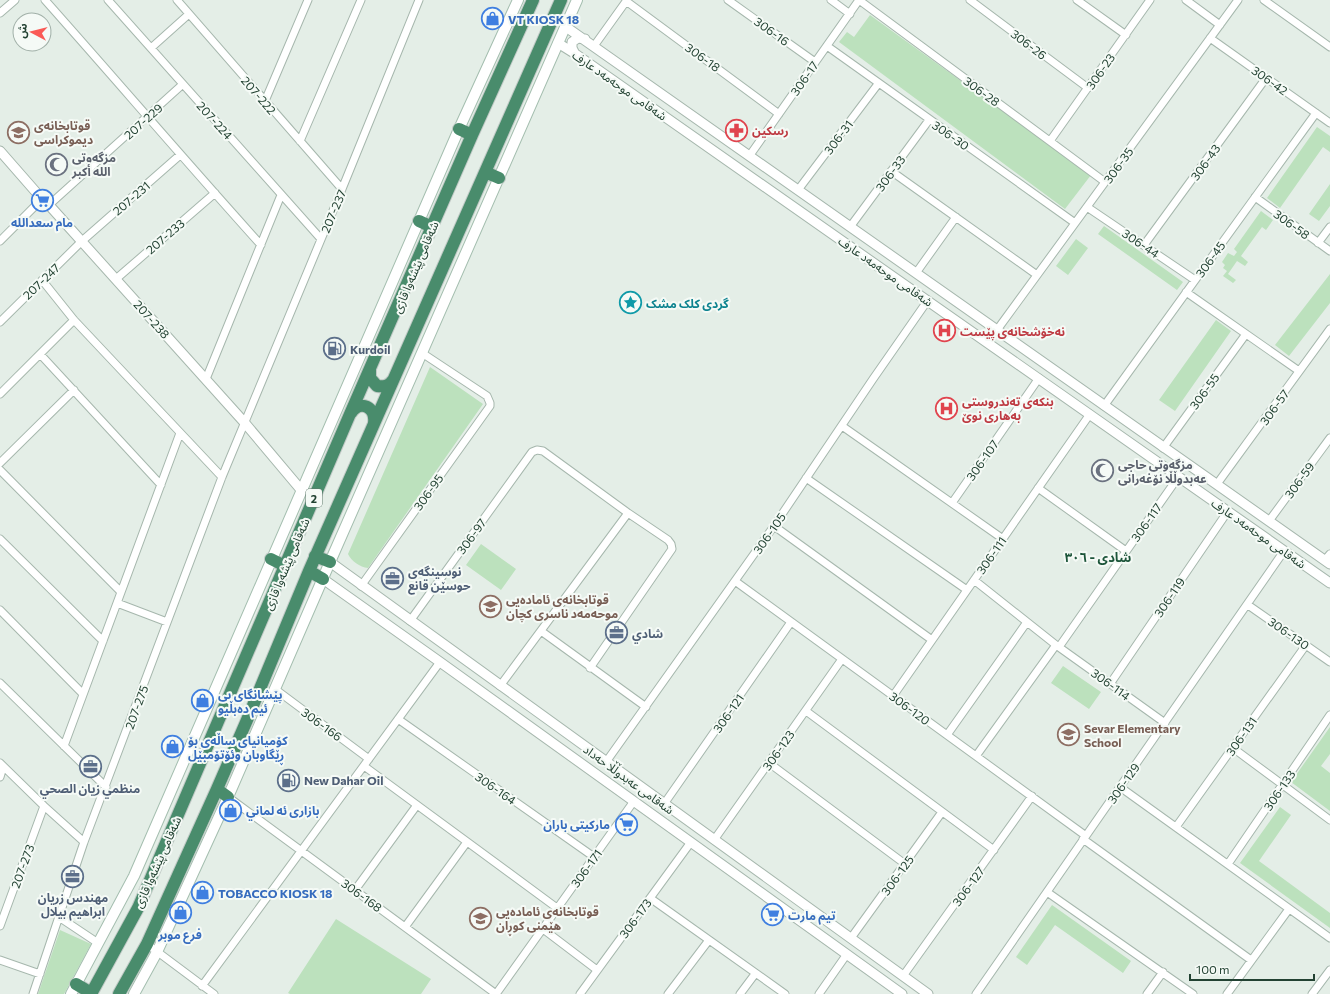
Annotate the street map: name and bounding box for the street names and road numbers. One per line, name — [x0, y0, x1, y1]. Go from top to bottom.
street label: 306-16 — [752, 14, 792, 48]
street label: 306-26 — [1008, 26, 1050, 62]
street label: 306-18 — [683, 40, 723, 74]
street label: شەقامی موحەمەد عارف — [570, 47, 670, 124]
street label: 306-23 — [1083, 50, 1117, 92]
street label: 306-17 — [787, 58, 821, 98]
street label: 306-42 — [1249, 63, 1291, 98]
street label: 207-222 — [239, 73, 280, 117]
street label: 306-28 — [961, 73, 1003, 109]
street label: 207-224 — [194, 98, 236, 142]
street label: 207-229 — [121, 100, 165, 142]
street label: 306-31 — [821, 117, 855, 157]
street label: 306-30 — [930, 117, 972, 153]
street label: 306-43 — [1187, 141, 1223, 183]
street label: 306-35 — [1100, 144, 1136, 186]
street label: 306-33 — [872, 152, 908, 194]
street label: 207-231 — [110, 178, 152, 218]
street label: 207-237 — [318, 187, 348, 235]
street label: 306-58 — [1271, 206, 1313, 242]
street label: 207-233 — [143, 215, 187, 256]
street label: شەقامی پێشەوا قازی — [389, 219, 443, 316]
street label: 306-44 — [1120, 226, 1162, 260]
street label: شەقامی موحەمەد عارف — [836, 233, 936, 310]
street label: 306-45 — [1192, 238, 1228, 280]
street label: 207-247 — [20, 260, 62, 302]
street label: 207-238 — [131, 297, 173, 341]
street label: 306-55 — [1186, 370, 1222, 412]
street label: 306-57 — [1257, 387, 1291, 427]
street label: 306-107 — [963, 437, 1001, 483]
street label: 306-59 — [1281, 459, 1317, 501]
street label: 306-95 — [410, 471, 446, 513]
road number: 2 — [306, 489, 322, 507]
street label: شەقامی موحەمەد عارف — [1209, 495, 1309, 572]
street label: 306-117 — [1128, 500, 1164, 544]
street label: 306-105 — [750, 510, 788, 556]
street label: 306-97 — [453, 515, 489, 557]
street label: شەقامی پێشەوا قازی — [260, 516, 314, 613]
street label: 306-111 — [973, 534, 1009, 576]
street label: 306-119 — [1151, 575, 1187, 619]
street label: 306-130 — [1266, 614, 1312, 652]
street label: 306-114 — [1089, 665, 1133, 703]
street label: 207-275 — [122, 683, 150, 731]
street label: 306-120 — [887, 689, 933, 727]
street label: 306-121 — [710, 691, 746, 735]
street label: 306-166 — [299, 705, 345, 743]
street label: 306-131 — [1223, 714, 1259, 758]
street label: 306-123 — [759, 727, 797, 773]
street label: شەقامی عەبدوڵڵا حەداد — [581, 740, 678, 817]
street label: 306-129 — [1104, 760, 1142, 806]
street label: 306-133 — [1260, 767, 1298, 813]
street label: 306-164 — [473, 769, 519, 807]
street label: شەقامی پێشەوا قازی — [131, 814, 185, 911]
street label: 207-273 — [8, 842, 36, 890]
street label: 306-171 — [568, 846, 604, 890]
street label: 306-125 — [878, 852, 916, 898]
street label: 306-127 — [949, 864, 987, 908]
street label: 306-168 — [339, 876, 385, 914]
street label: 306-173 — [616, 895, 654, 940]

